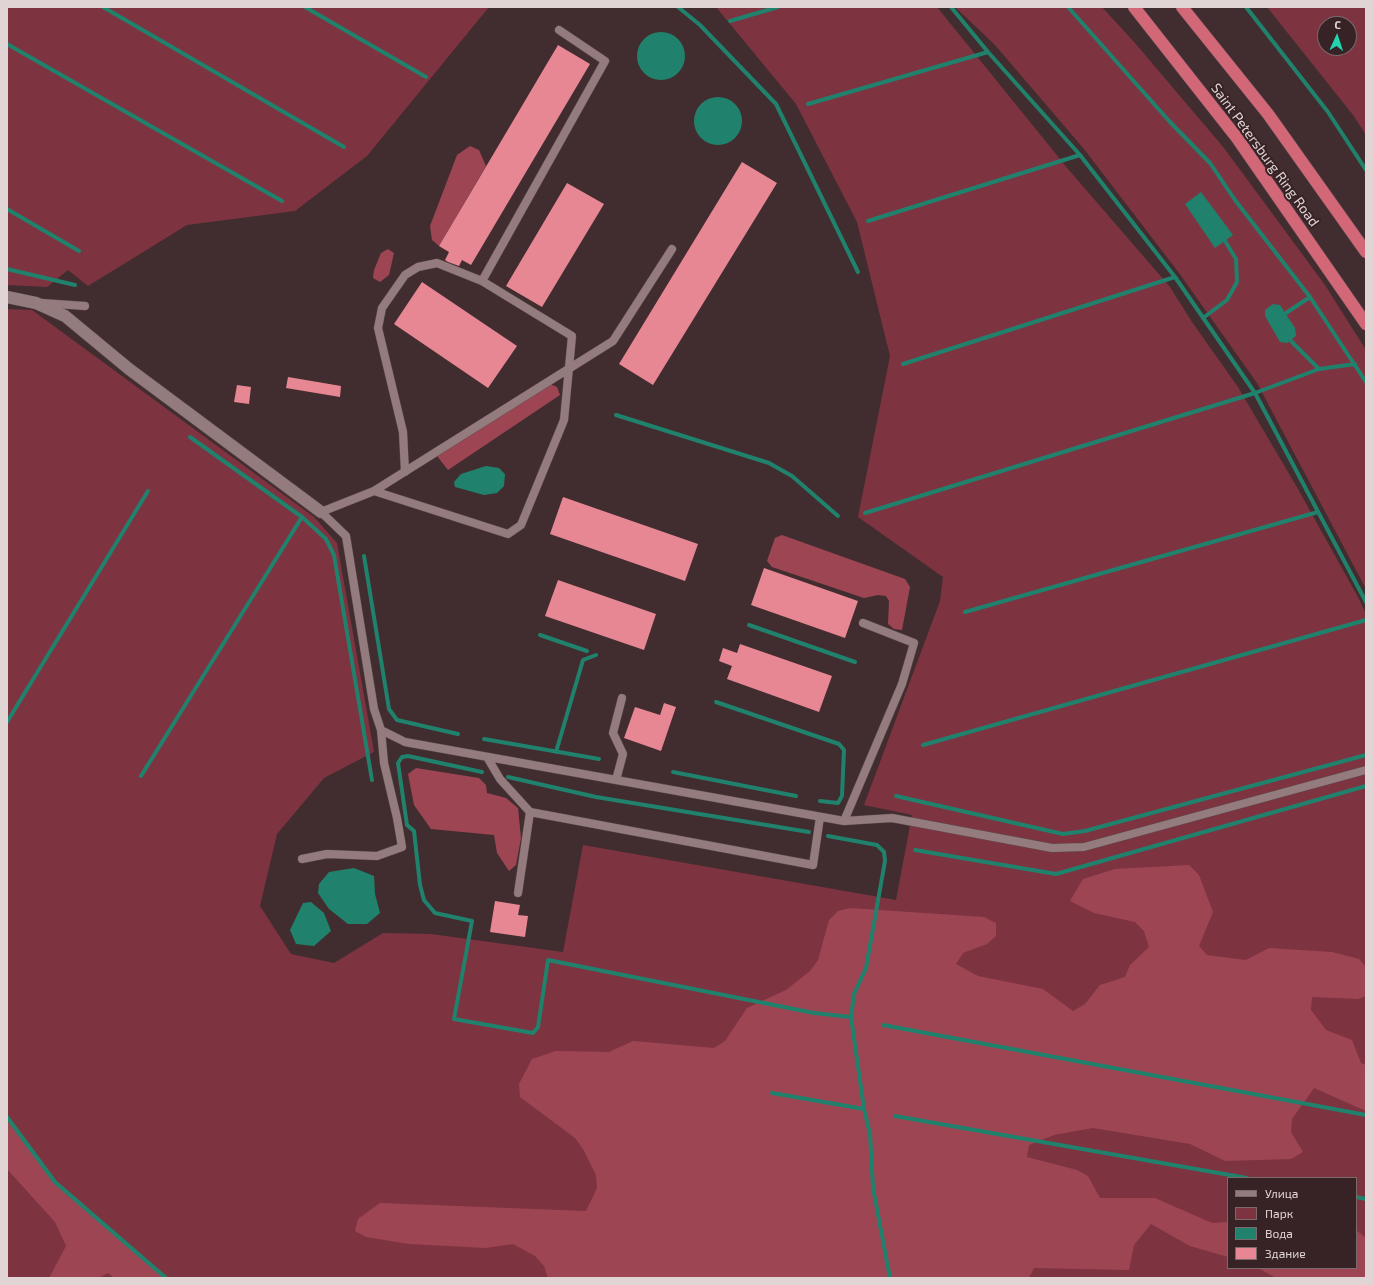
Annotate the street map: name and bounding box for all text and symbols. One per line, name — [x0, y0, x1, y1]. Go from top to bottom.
north arrow — [1317, 16, 1357, 56]
text: С — [1334, 18, 1341, 31]
street label: Saint Petersburg Ring Road — [1207, 80, 1323, 230]
legend — [1227, 1177, 1357, 1269]
text: Улица — [1265, 1186, 1298, 1200]
text: Парк — [1265, 1206, 1293, 1220]
text: Вода — [1265, 1226, 1293, 1240]
text: Здание — [1265, 1246, 1306, 1260]

